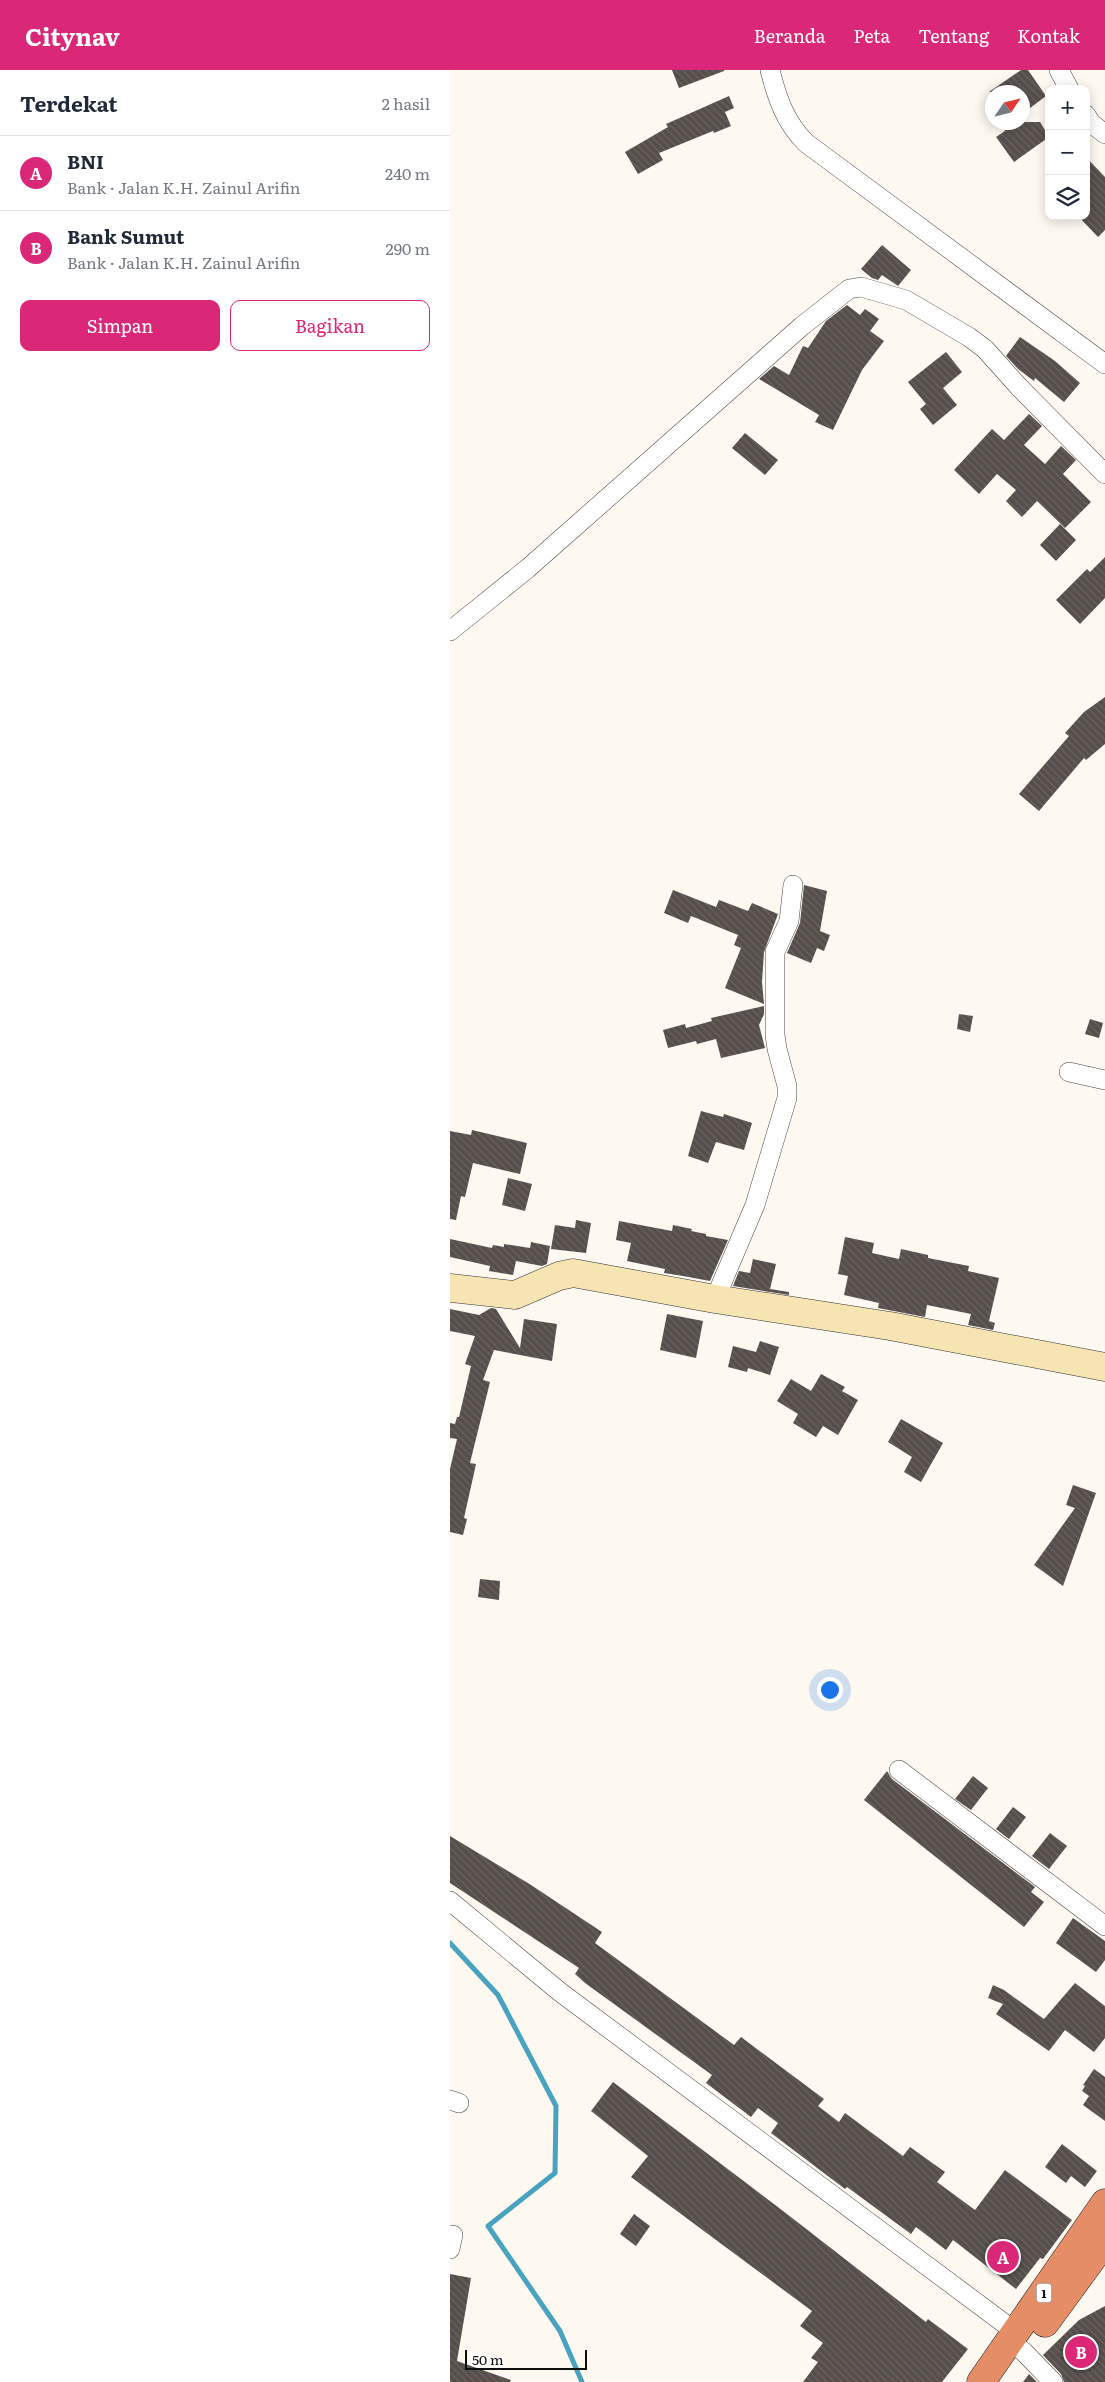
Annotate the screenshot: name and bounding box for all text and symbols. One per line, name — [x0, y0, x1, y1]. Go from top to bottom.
text: Citynav — [25, 18, 120, 53]
text: Beranda — [754, 22, 825, 49]
text: Peta — [853, 22, 890, 49]
text: Tentang — [918, 22, 989, 49]
text: Kontak — [1017, 22, 1080, 49]
north arrow — [985, 85, 1030, 130]
map controls — [1045, 85, 1090, 220]
button: + — [1045, 85, 1090, 130]
text: Terdekat — [20, 87, 118, 118]
text: 2 hasil — [382, 91, 430, 115]
button: − — [1045, 130, 1090, 175]
text: BNI — [67, 147, 104, 175]
text: A — [30, 161, 42, 185]
text: 240 m — [385, 161, 430, 185]
text: Bank · Jalan K.H. Zainul Arifin — [67, 175, 300, 199]
button: layers — [1045, 175, 1090, 220]
text: Bank Sumut — [67, 222, 184, 250]
text: B — [30, 236, 42, 260]
text: 290 m — [386, 236, 430, 260]
text: Bank · Jalan K.H. Zainul Arifin — [67, 250, 300, 274]
button: Simpan — [20, 300, 220, 351]
button: Bagikan — [230, 300, 430, 351]
your location — [817, 1677, 843, 1703]
pin: A — [987, 2238, 1019, 2276]
road number: 1 — [1036, 2284, 1052, 2302]
pin: B — [1065, 2333, 1097, 2371]
scale bar — [465, 2347, 588, 2370]
text: 50 m — [472, 2349, 504, 2369]

